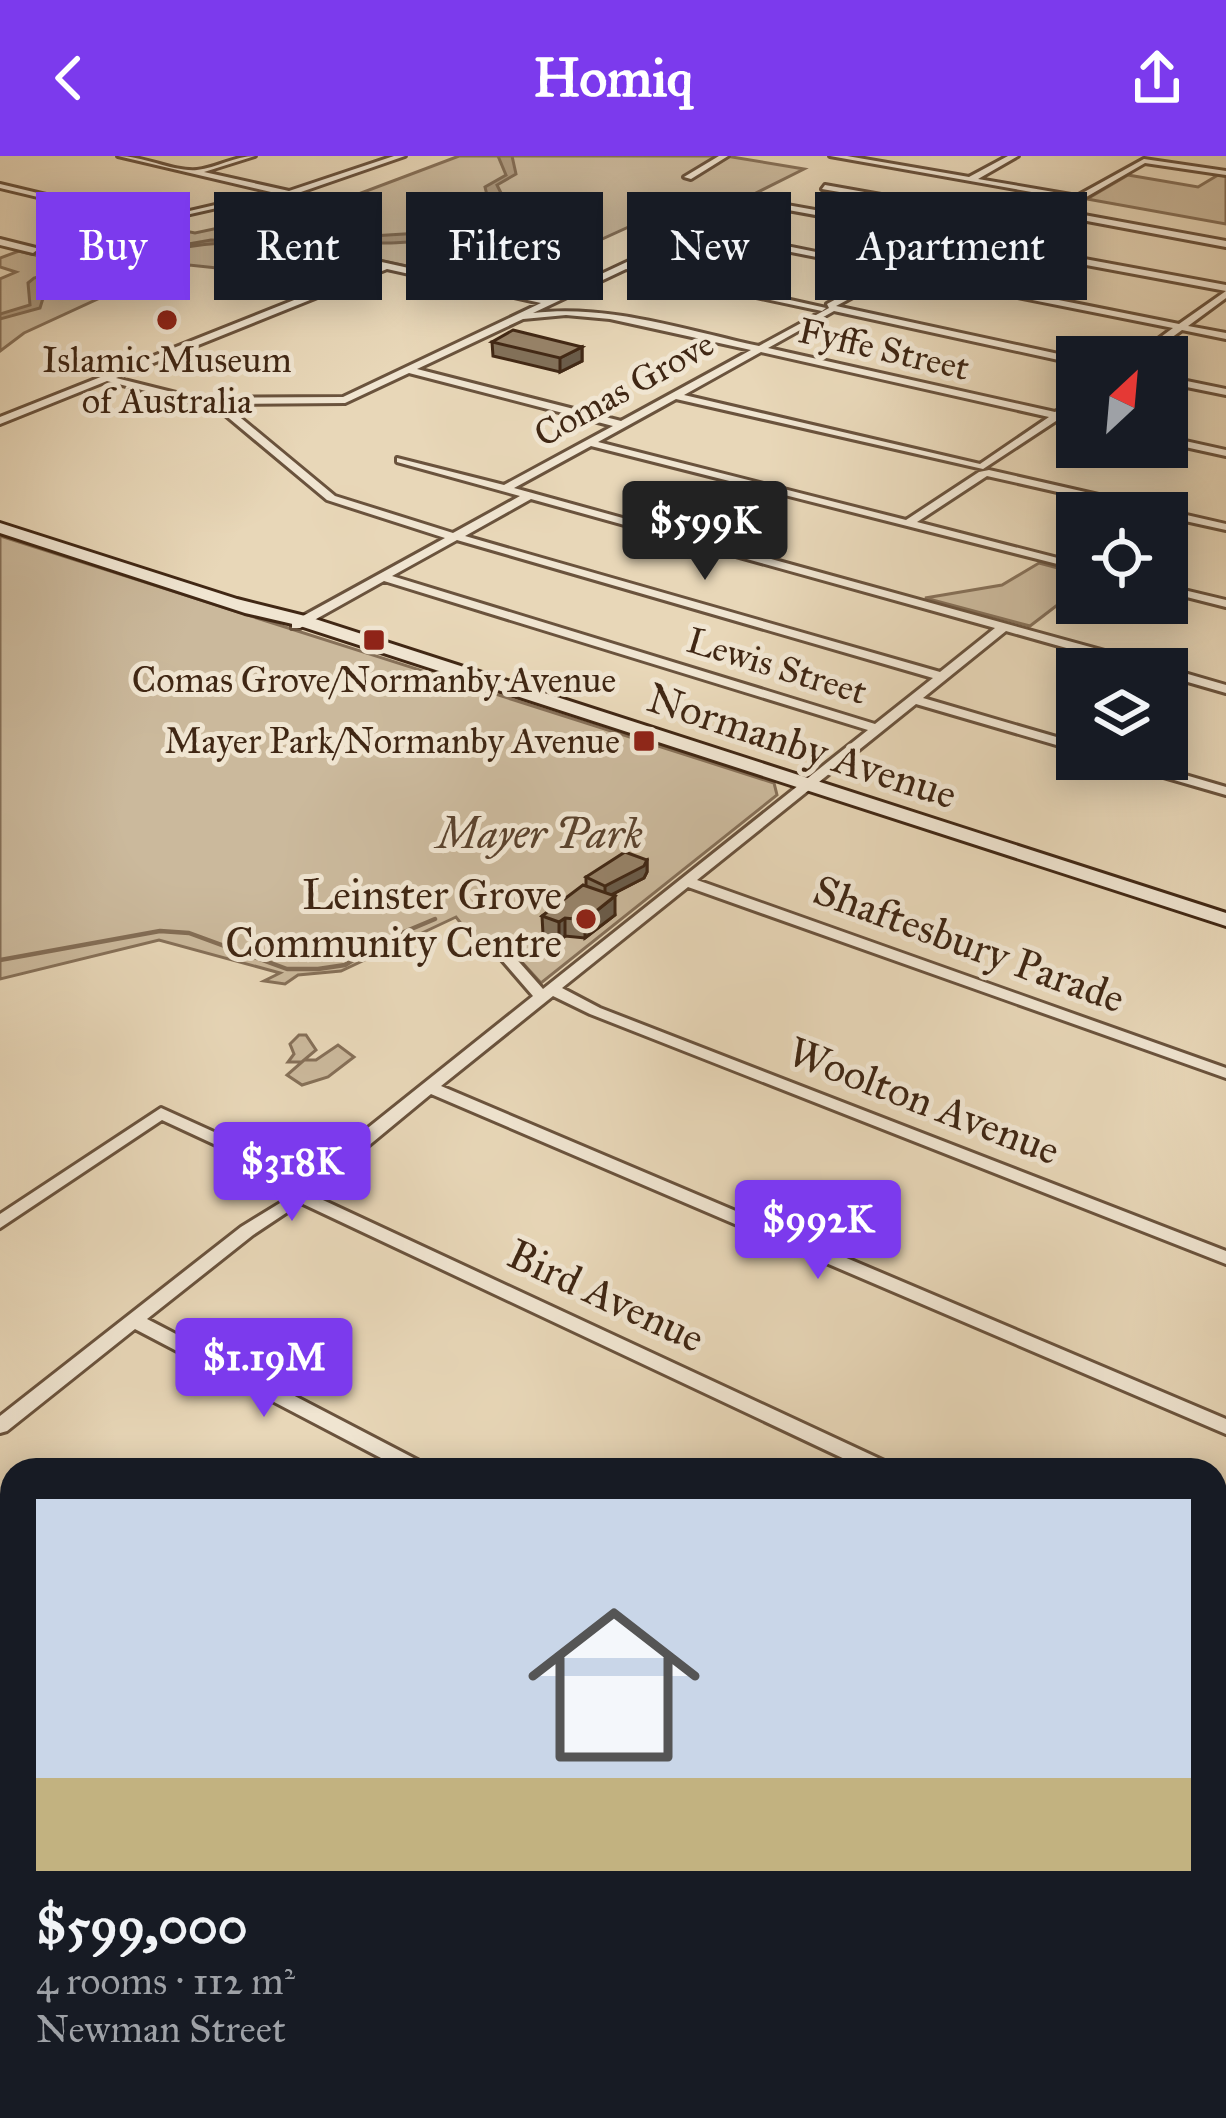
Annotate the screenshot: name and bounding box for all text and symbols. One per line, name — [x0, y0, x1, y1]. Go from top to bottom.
icon: back — [36, 45, 102, 111]
text: Homiq — [533, 45, 693, 111]
icon: share — [1124, 45, 1190, 111]
chip: Buy — [36, 192, 190, 300]
chip: Rent — [214, 192, 382, 300]
chip: Filters — [406, 192, 603, 300]
chip: New — [627, 192, 791, 300]
chip: Apartment — [815, 192, 1087, 300]
marker: Islamic Museum of Australia — [154, 307, 180, 333]
street label: Fyffe Street — [794, 308, 974, 390]
street label: Comas Grove — [526, 322, 722, 456]
north arrow — [1056, 336, 1188, 468]
map controls — [1056, 336, 1188, 780]
place label: Islamic Museum of Australia — [42, 338, 292, 423]
pin: $599K — [621, 481, 789, 583]
button: locate — [1056, 492, 1188, 624]
text: $599K — [649, 496, 761, 544]
street label: Lewis Street — [682, 618, 872, 714]
marker: Comas Grove/Normanby Avenue — [361, 627, 387, 653]
button: layers — [1056, 648, 1188, 780]
place label: Comas Grove/Normanby Avenue — [132, 658, 616, 702]
street label: Normanby Avenue — [641, 671, 963, 821]
place label: Mayer Park/Normanby Avenue — [164, 719, 620, 763]
marker: Mayer Park/Normanby Avenue — [631, 728, 657, 754]
park label: Mayer Park — [433, 808, 643, 860]
street label: Shaftesbury Parade — [806, 864, 1132, 1024]
place label: Leinster Grove Community Centre — [225, 869, 562, 969]
marker: Leinster Grove Community Centre — [573, 906, 599, 932]
street label: Woolton Avenue — [781, 1025, 1067, 1177]
pin: $318K — [208, 1122, 376, 1224]
text: $318K — [241, 1137, 343, 1185]
pin: $992K — [734, 1180, 902, 1282]
text: $992K — [762, 1195, 874, 1243]
street label: Bird Avenue — [499, 1228, 713, 1364]
pin: $1.19M — [166, 1318, 362, 1420]
text: $1.19M — [202, 1333, 326, 1381]
icon: home — [506, 1577, 722, 1793]
text: $599,000 — [36, 1895, 247, 1957]
text: 4 rooms · 112 m² — [36, 1957, 295, 2005]
text: Newman Street — [36, 2005, 286, 2053]

